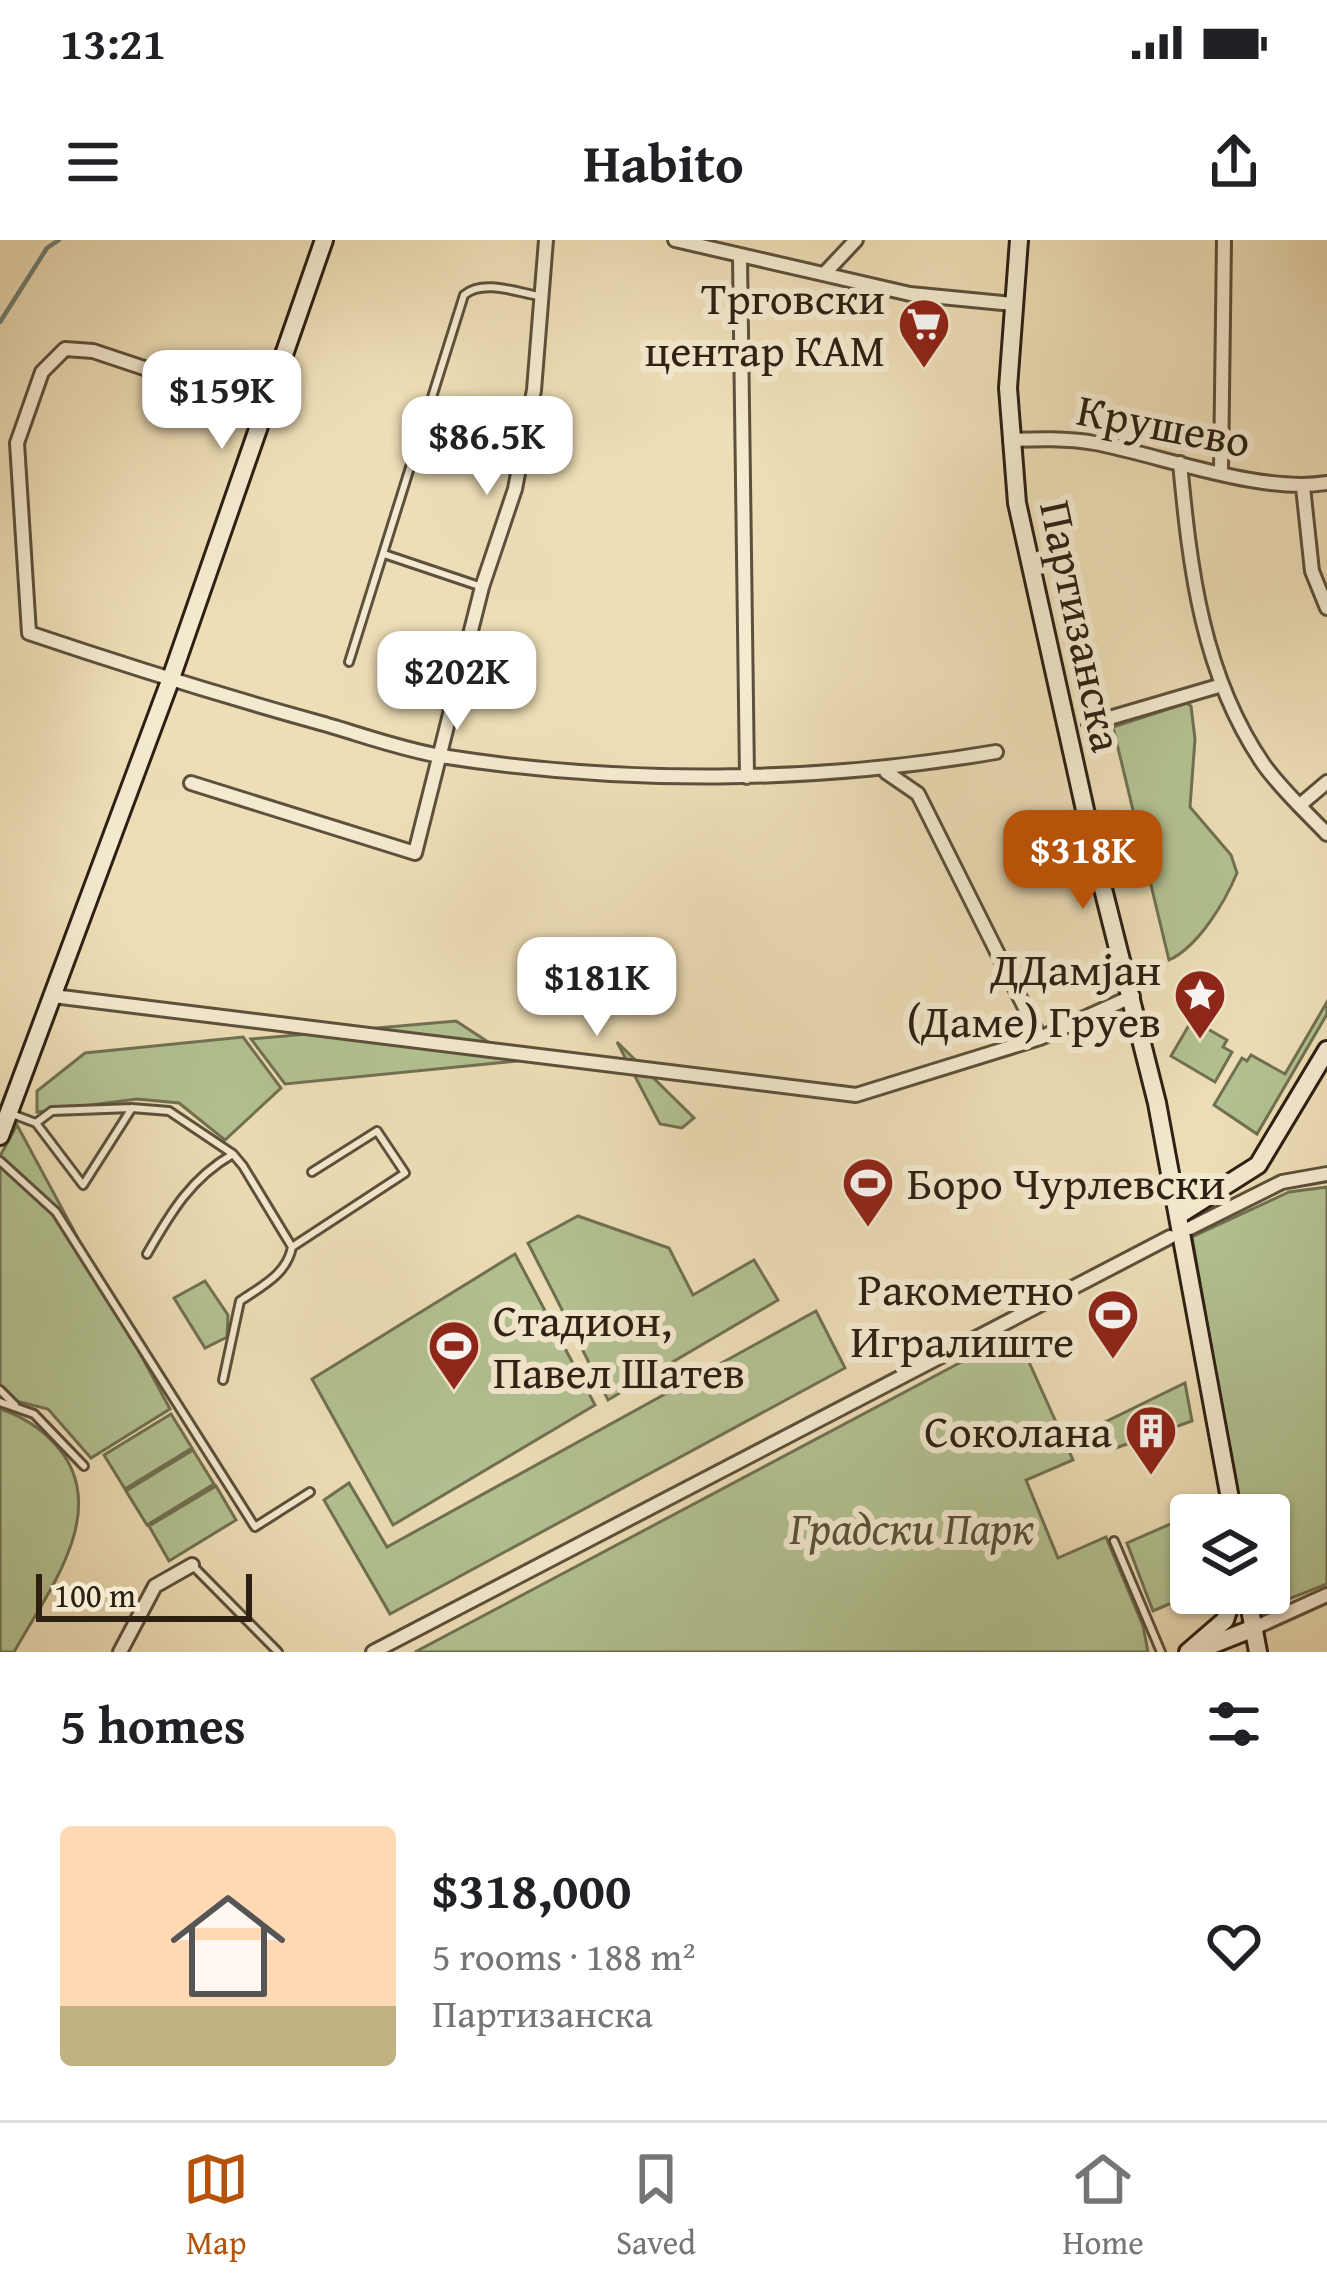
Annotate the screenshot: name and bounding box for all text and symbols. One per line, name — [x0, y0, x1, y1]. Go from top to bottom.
text: 13:21 — [60, 10, 166, 75]
text: Habito — [583, 123, 744, 202]
icon: menu — [60, 129, 126, 195]
icon: share — [1201, 129, 1267, 195]
place label: Трговски центар КАМ — [645, 265, 885, 382]
supermarket icon: Трговски центар КАМ — [896, 296, 952, 370]
pin: $159K — [138, 350, 306, 452]
text: $159K — [169, 360, 275, 417]
street label: Крушево — [1072, 376, 1256, 473]
pin: $86.5K — [389, 396, 585, 498]
text: $86.5K — [429, 406, 545, 463]
street label: Партизанска — [1024, 494, 1141, 758]
pin: $202K — [373, 631, 541, 733]
text: $202K — [404, 641, 510, 698]
pin: $318K — [999, 810, 1167, 912]
text: $318K — [1030, 820, 1136, 877]
place label: ДДамјан (Даме) Груев — [907, 936, 1161, 1053]
pin: $181K — [513, 937, 681, 1039]
text: $181K — [544, 947, 650, 1004]
place icon: ДДамјан (Даме) Груев — [1172, 967, 1228, 1041]
place label: Боро Чурлевски — [907, 1150, 1225, 1215]
sports icon: Боро Чурлевски — [840, 1155, 896, 1229]
place label: Ракометно Игралиште — [851, 1256, 1074, 1373]
place label: Стадион, Павел Шатев — [493, 1287, 745, 1404]
sports icon: Ракометно Игралиште — [1085, 1287, 1141, 1361]
sports icon: Стадион, Павел Шатев — [426, 1318, 482, 1392]
place label: Соколана — [924, 1398, 1113, 1463]
building icon: Соколана — [1123, 1403, 1179, 1477]
map controls — [1170, 1494, 1290, 1614]
button: layers — [1170, 1494, 1290, 1614]
park label: Градски Парк — [788, 1495, 1035, 1560]
scale bar — [36, 1568, 252, 1621]
text: 100 m — [54, 1571, 136, 1619]
text: 5 homes — [60, 1687, 246, 1762]
icon: filters — [1201, 1691, 1267, 1757]
text: $318,000 — [432, 1852, 631, 1927]
icon: home — [156, 1874, 300, 2018]
icon: heart — [1201, 1913, 1267, 1979]
text: 5 rooms · 188 m² — [432, 1927, 696, 1984]
text: Партизанска — [432, 1984, 653, 2041]
tab: Map — [183, 2146, 249, 2266]
tab: Saved — [616, 2146, 696, 2266]
tab: Home — [1062, 2146, 1144, 2266]

